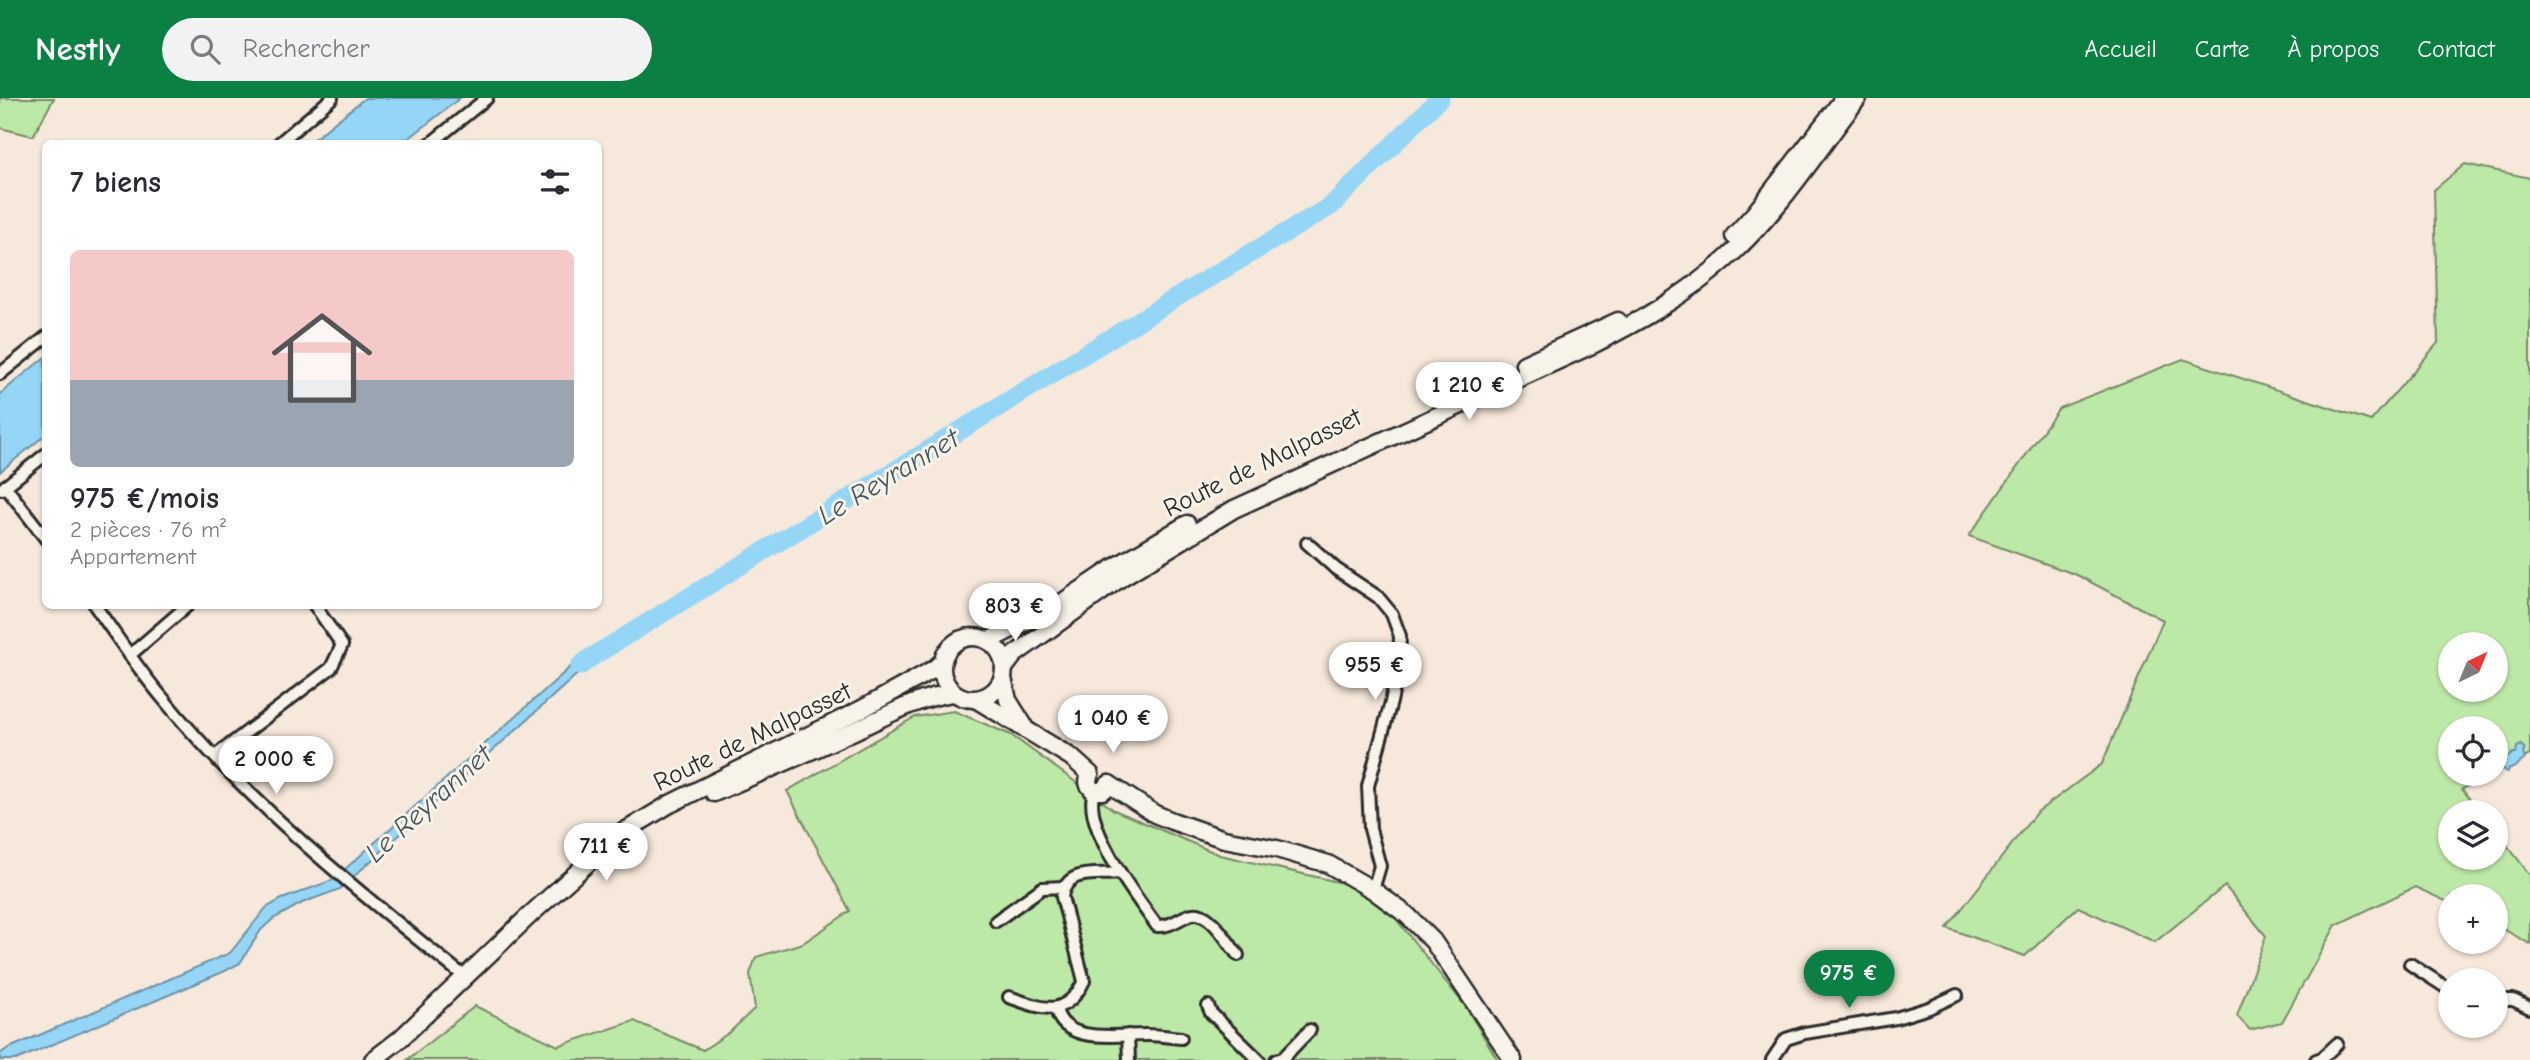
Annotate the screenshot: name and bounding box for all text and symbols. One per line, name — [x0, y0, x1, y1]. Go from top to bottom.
search box — [162, 18, 652, 81]
text: Nestly — [35, 30, 120, 68]
icon: search — [186, 30, 224, 68]
text: Rechercher — [242, 34, 370, 64]
text: Accueil — [2085, 35, 2157, 63]
text: Carte — [2195, 35, 2250, 63]
text: À propos — [2288, 35, 2379, 63]
text: Contact — [2417, 35, 2495, 63]
icon: filters — [536, 163, 574, 201]
text: 7 biens — [70, 165, 161, 200]
icon: home — [259, 295, 385, 421]
pin: 1 210 € — [1404, 362, 1534, 422]
text: 1 210 € — [1432, 371, 1506, 398]
street label: Route de Malpasset — [1159, 401, 1368, 524]
water label: Le Reyrannet — [812, 421, 967, 532]
text: 975 €/mois — [70, 481, 219, 516]
text: 2 pièces · 76 m² — [70, 516, 226, 543]
text: Appartement — [70, 543, 196, 570]
pin: 803 € — [966, 584, 1064, 643]
text: 803 € — [985, 592, 1045, 619]
north arrow — [2438, 632, 2508, 702]
map controls — [2438, 632, 2508, 1038]
pin: 955 € — [1326, 642, 1424, 702]
text: 955 € — [1345, 651, 1405, 678]
street label: Route de Malpasset — [649, 675, 858, 798]
pin: 1 040 € — [1048, 696, 1178, 755]
text: 1 040 € — [1074, 704, 1152, 731]
button: locate — [2438, 716, 2508, 786]
pin: 2 000 € — [211, 736, 341, 796]
water label: Le Reyrannet — [359, 737, 500, 869]
text: 2 000 € — [234, 745, 318, 772]
button: layers — [2438, 800, 2508, 870]
pin: 711 € — [557, 824, 655, 883]
text: 711 € — [580, 832, 632, 859]
button: + — [2438, 884, 2508, 954]
pin: 975 € — [1800, 950, 1898, 1010]
text: 975 € — [1820, 959, 1878, 986]
button: − — [2438, 968, 2508, 1038]

